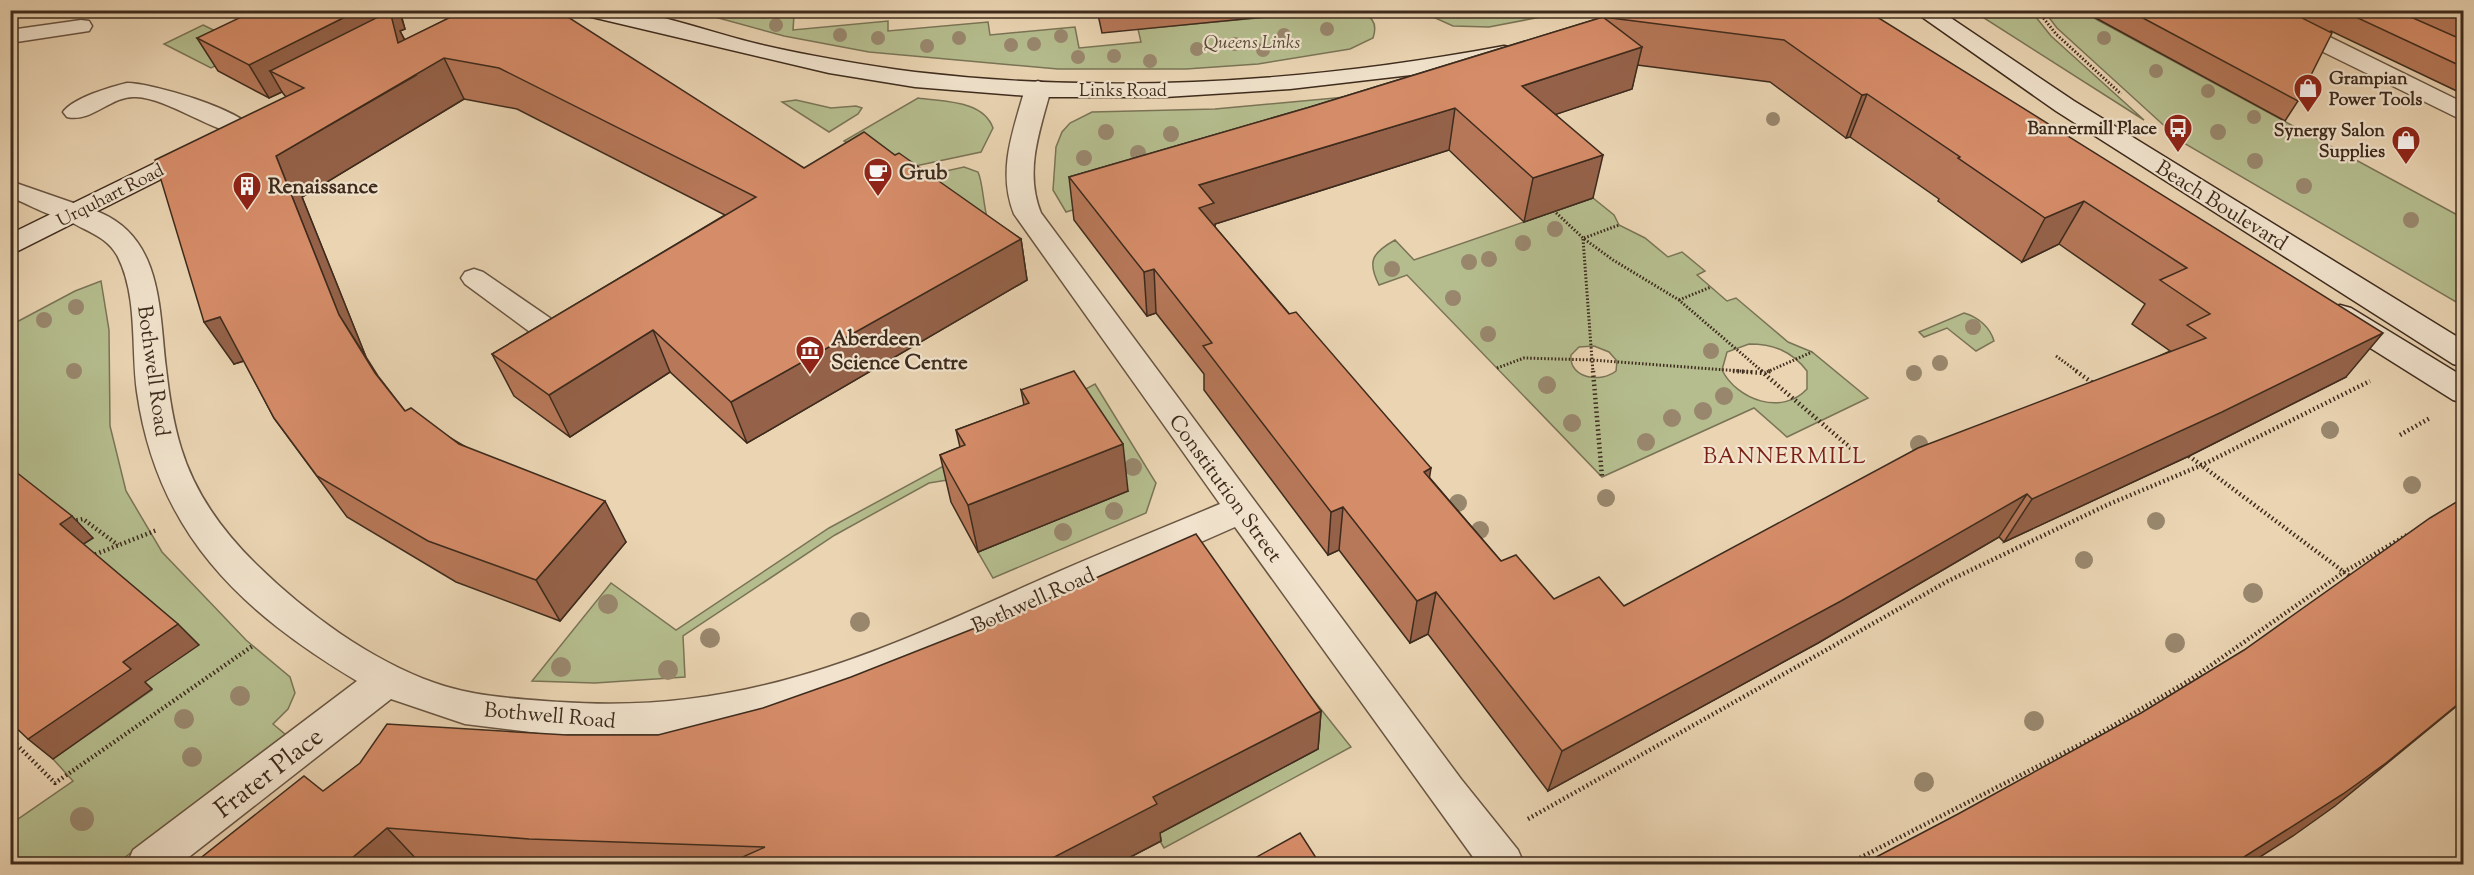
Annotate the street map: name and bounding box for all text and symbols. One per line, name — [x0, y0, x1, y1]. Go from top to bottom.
park label: Queens Links — [1204, 31, 1300, 57]
place label: Grampian Power Tools — [2329, 67, 2422, 114]
shop icon: Grampian Power Tools — [2292, 72, 2324, 114]
street label: Links Road — [1079, 79, 1167, 105]
bus stop icon: Bannermill Place — [2162, 112, 2194, 154]
place label: Bannermill Place — [2028, 117, 2158, 143]
place label: Synergy Salon Supplies — [2274, 119, 2385, 166]
shop icon: Synergy Salon Supplies — [2390, 124, 2422, 166]
street label: Beach Boulevard — [2149, 154, 2293, 259]
cafe icon: Grub — [862, 156, 894, 198]
street label: Urquhart Road — [53, 159, 169, 235]
place label: Grub — [899, 159, 948, 189]
building icon: Renaissance — [231, 170, 263, 212]
place label: Renaissance — [268, 173, 378, 203]
street label: Bothwell Road — [128, 304, 176, 439]
place label: Aberdeen Science Centre — [831, 325, 968, 379]
museum icon: Aberdeen Science Centre — [794, 334, 826, 376]
street label: Constitution Street — [1160, 409, 1288, 569]
district label: BANNERMILL — [1703, 442, 1867, 474]
street label: Bothwell Road — [967, 561, 1100, 642]
street label: Bothwell Road — [483, 696, 617, 738]
street label: Frater Place — [207, 720, 332, 828]

